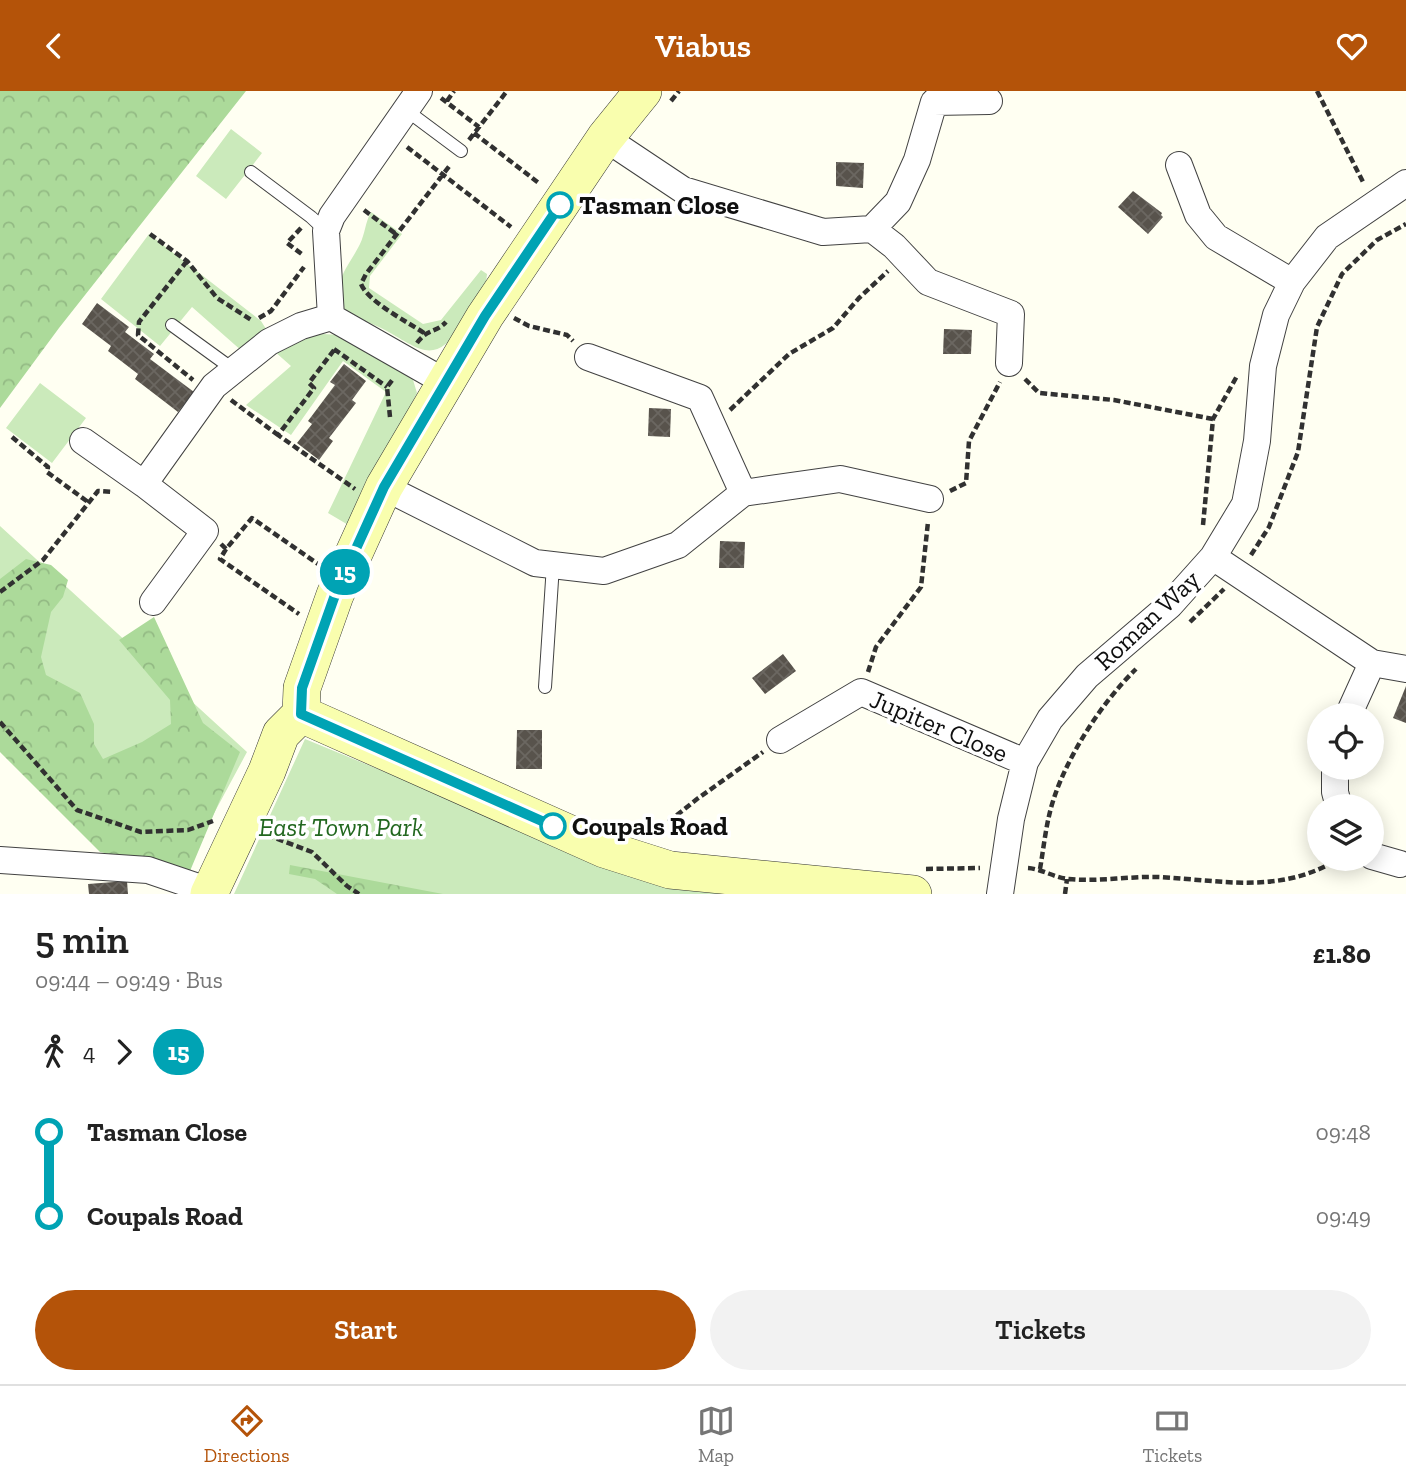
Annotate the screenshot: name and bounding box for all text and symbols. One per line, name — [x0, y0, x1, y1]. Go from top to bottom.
icon: back — [35, 27, 73, 65]
text: Viabus — [655, 27, 751, 65]
icon: heart — [1333, 27, 1371, 65]
place label: Tasman Close — [579, 189, 740, 221]
marker: Tasman Close — [547, 192, 573, 218]
line badge: 15 — [314, 549, 376, 595]
text: 15 — [334, 557, 356, 586]
street label: Roman Way — [1088, 563, 1207, 677]
street label: Jupiter Close — [865, 683, 1013, 769]
map controls — [1307, 703, 1384, 871]
button: locate — [1307, 703, 1384, 780]
button: layers — [1307, 794, 1384, 871]
place label: Coupals Road — [572, 810, 728, 842]
park label: East Town Park — [259, 811, 423, 843]
marker: Coupals Road — [540, 813, 566, 839]
text: 5 min — [35, 917, 129, 963]
text: £1.80 — [1313, 938, 1371, 970]
text: 09:44 – 09:49 · Bus — [35, 966, 223, 994]
icon: walk — [35, 1033, 73, 1071]
icon: forward — [105, 1033, 143, 1071]
text: 15 — [167, 1037, 190, 1066]
text: 4 — [83, 1038, 95, 1066]
text: Tasman Close — [87, 1116, 247, 1148]
text: 09:48 — [1316, 1118, 1371, 1146]
text: Coupals Road — [87, 1200, 243, 1232]
text: 09:49 — [1316, 1202, 1371, 1230]
button: Start — [35, 1290, 696, 1370]
button: Tickets — [710, 1290, 1371, 1370]
tab: Directions — [204, 1402, 289, 1467]
tab: Map — [697, 1402, 735, 1467]
tab: Tickets — [1142, 1402, 1202, 1467]

